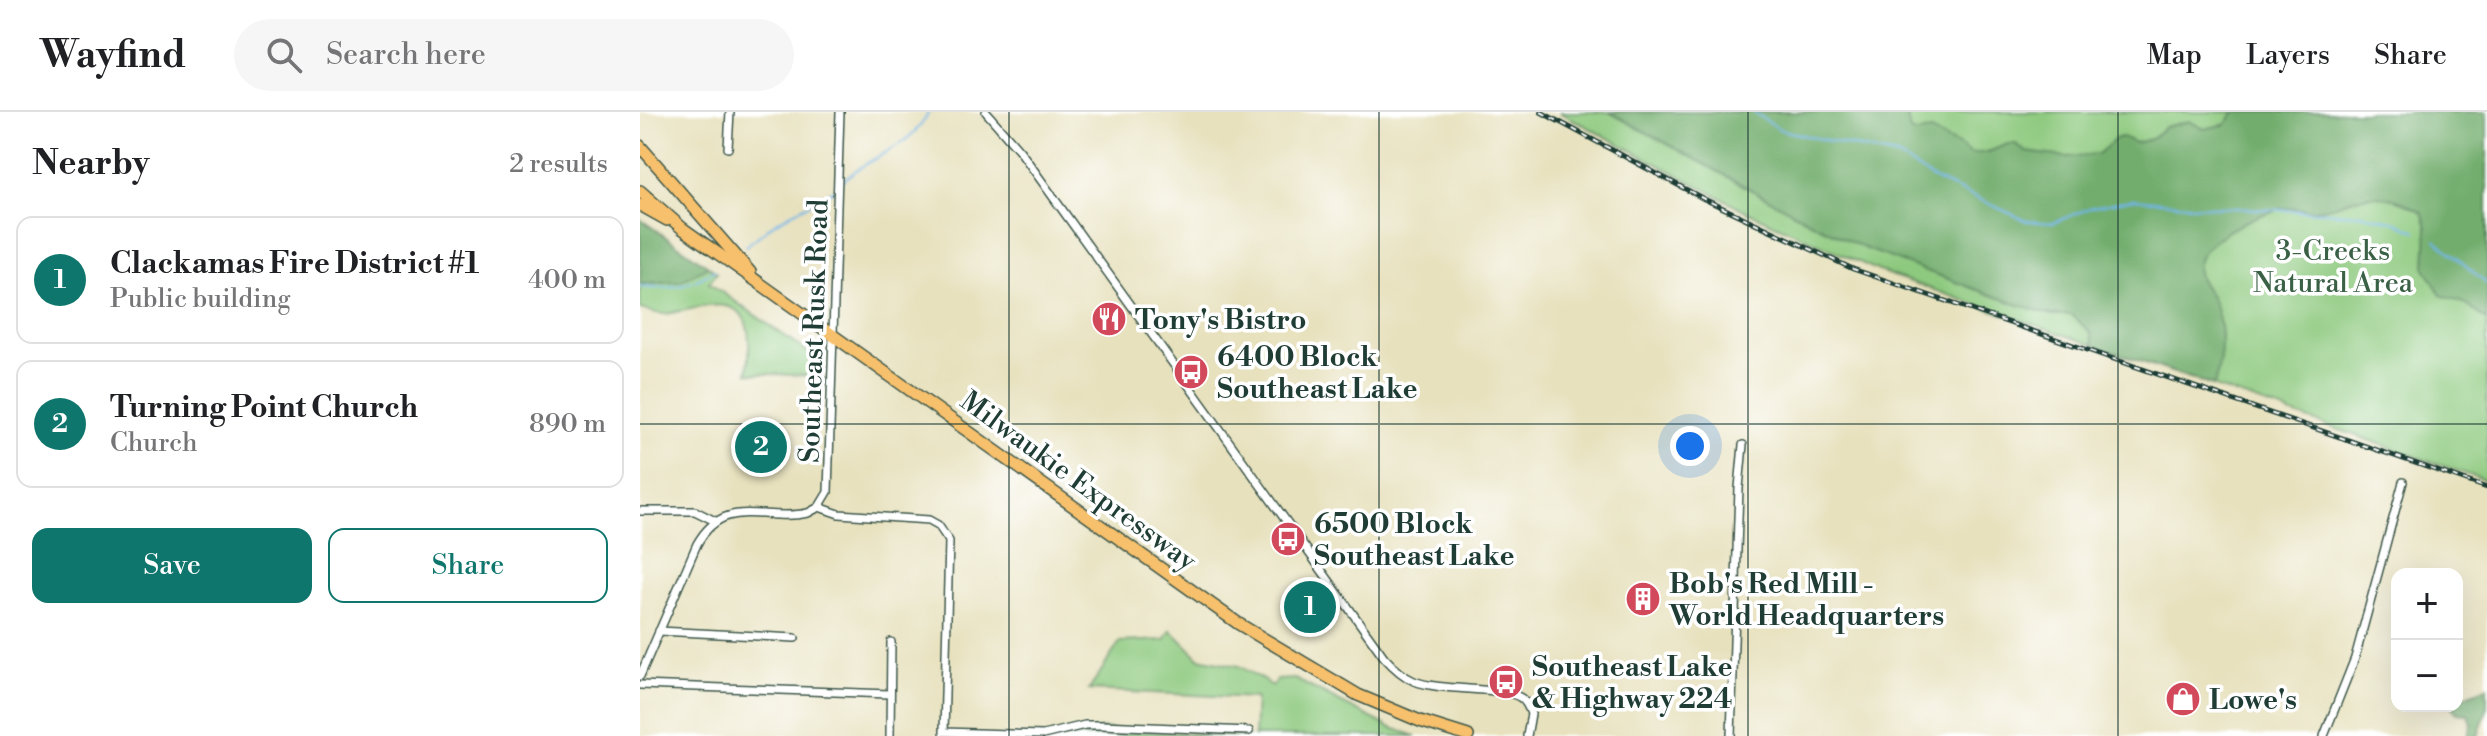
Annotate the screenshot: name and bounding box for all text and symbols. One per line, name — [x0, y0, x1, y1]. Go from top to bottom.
search box — [234, 19, 794, 91]
text: Wayfind — [40, 32, 186, 79]
icon: search — [262, 33, 306, 77]
text: Search here — [326, 36, 486, 74]
text: Map — [2147, 38, 2202, 73]
text: Layers — [2246, 38, 2330, 73]
text: Share — [2374, 38, 2447, 73]
text: Nearby — [32, 143, 150, 185]
text: 2 results — [509, 148, 608, 180]
street label: Southeast Rusk Road — [792, 198, 837, 464]
park label: 3-Creeks Natural Area — [2253, 234, 2414, 301]
text: Clackamas Fire District #1 — [110, 245, 479, 283]
text: 1 — [54, 264, 66, 296]
text: 400 m — [528, 264, 606, 296]
text: Public building — [110, 283, 291, 315]
restaurant icon: Tony's Bistro — [1090, 300, 1128, 338]
place label: Tony's Bistro — [1135, 303, 1306, 338]
place label: 6400 Block Southeast Lake — [1217, 340, 1418, 407]
bus stop icon: 6400 Block Southeast Lake — [1172, 353, 1210, 391]
street label: Milwaukie Expressway — [953, 384, 1203, 579]
text: Turning Point Church — [110, 389, 418, 427]
text: 2 — [52, 408, 68, 440]
text: 890 m — [529, 408, 606, 440]
pin: 2 — [735, 417, 787, 477]
your location — [1670, 426, 1710, 466]
text: Church — [110, 427, 198, 459]
place label: 6500 Block Southeast Lake — [1314, 507, 1515, 574]
bus stop icon: 6500 Block Southeast Lake — [1269, 520, 1307, 558]
button: Save — [32, 528, 312, 603]
button: Share — [328, 528, 608, 603]
place label: Bob's Red Mill - World Headquarters — [1668, 567, 1944, 634]
map controls — [2391, 568, 2463, 712]
button: + — [2391, 568, 2463, 640]
pin: 1 — [1284, 577, 1336, 637]
building icon: Bob's Red Mill - World Headquarters — [1624, 580, 1662, 618]
button: − — [2391, 640, 2463, 712]
place label: Southeast Lake & Highway 224 — [1532, 650, 1733, 717]
bus stop icon: Southeast Lake & Highway 224 — [1487, 663, 1525, 701]
shop icon: Lowe's — [2164, 680, 2202, 718]
place label: Lowe's — [2209, 683, 2297, 718]

